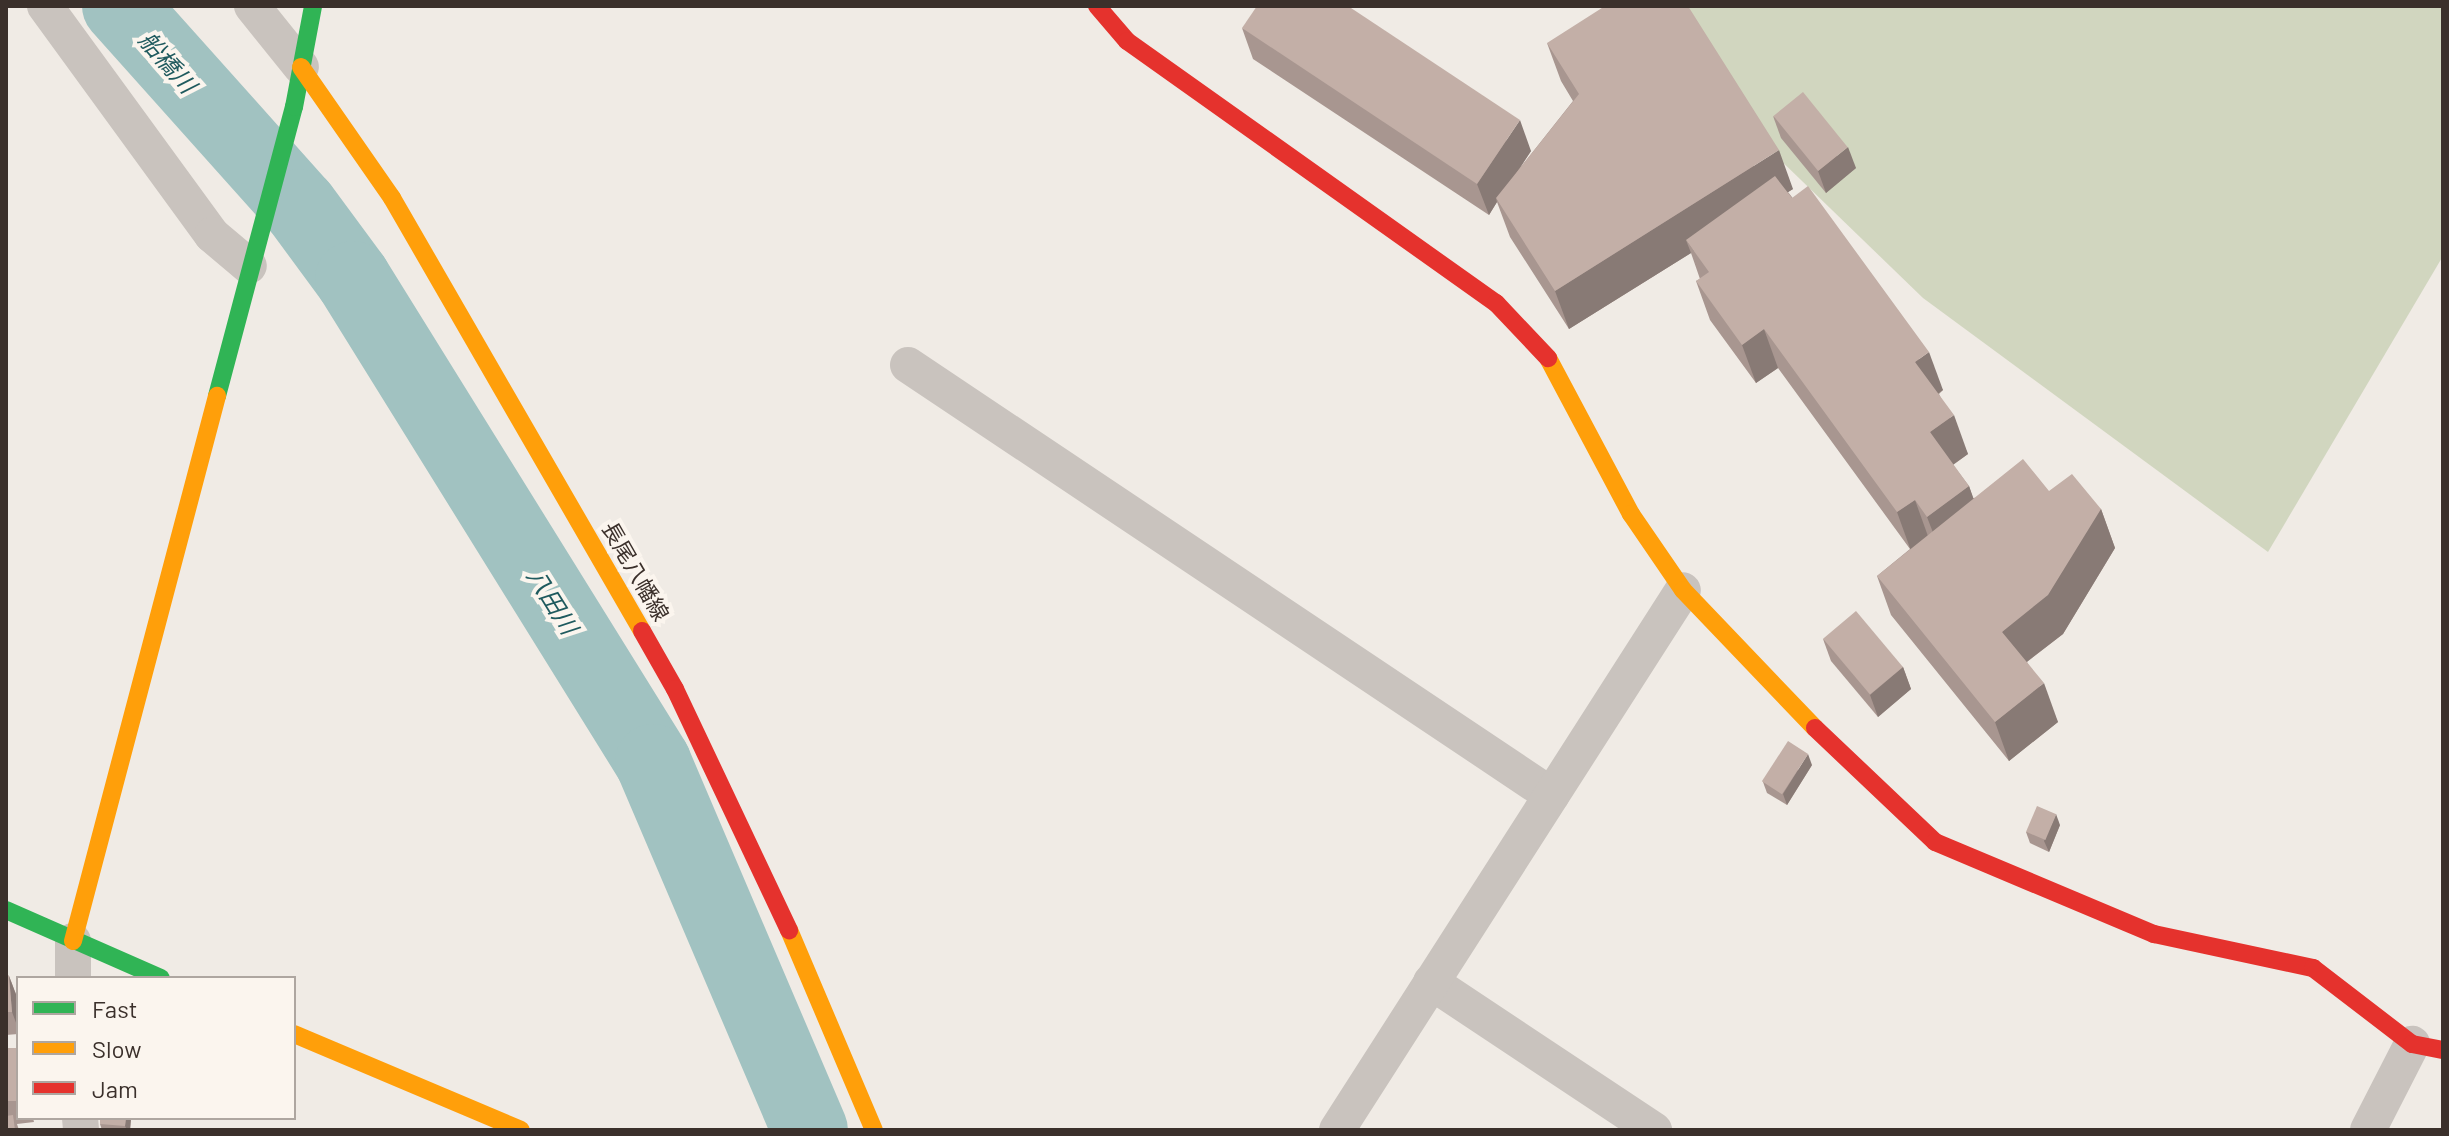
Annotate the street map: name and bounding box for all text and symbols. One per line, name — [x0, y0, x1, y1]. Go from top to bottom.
water label: 船橋川 — [134, 25, 202, 99]
street label: 長尾八幡線 — [597, 517, 675, 625]
water label: 八田川 — [522, 563, 584, 639]
legend — [16, 976, 296, 1120]
text: Fast — [92, 994, 137, 1023]
text: Slow — [92, 1034, 141, 1063]
text: Jam — [92, 1074, 138, 1103]

